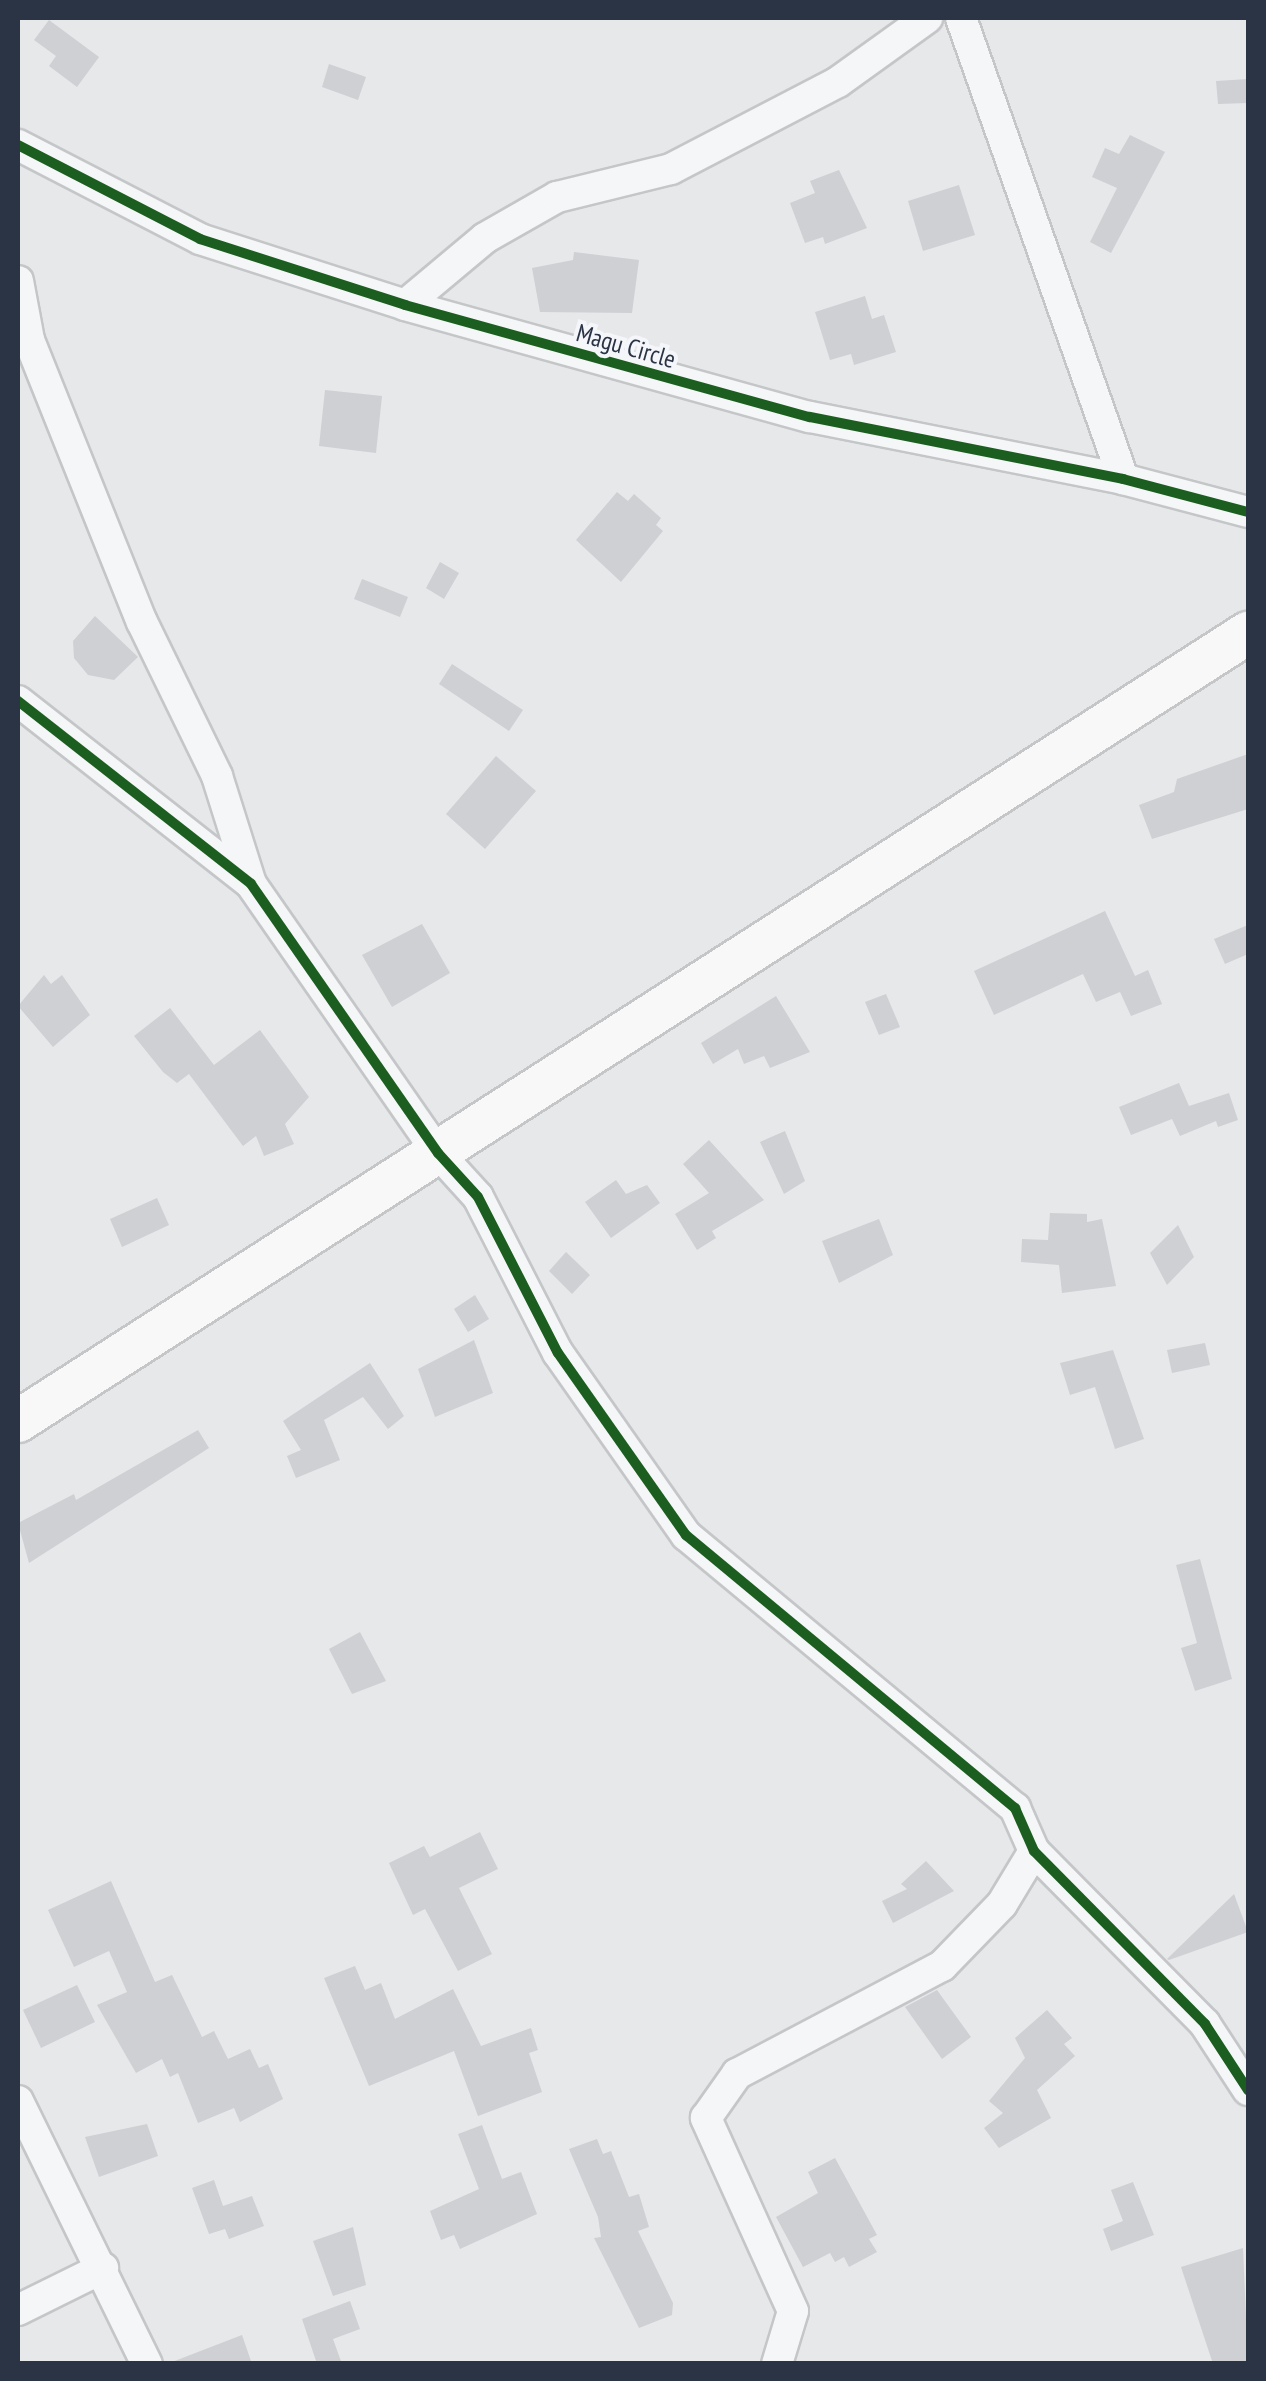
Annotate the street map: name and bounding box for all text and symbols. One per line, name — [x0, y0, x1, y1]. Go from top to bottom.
street label: Magu Circle — [573, 318, 679, 374]

